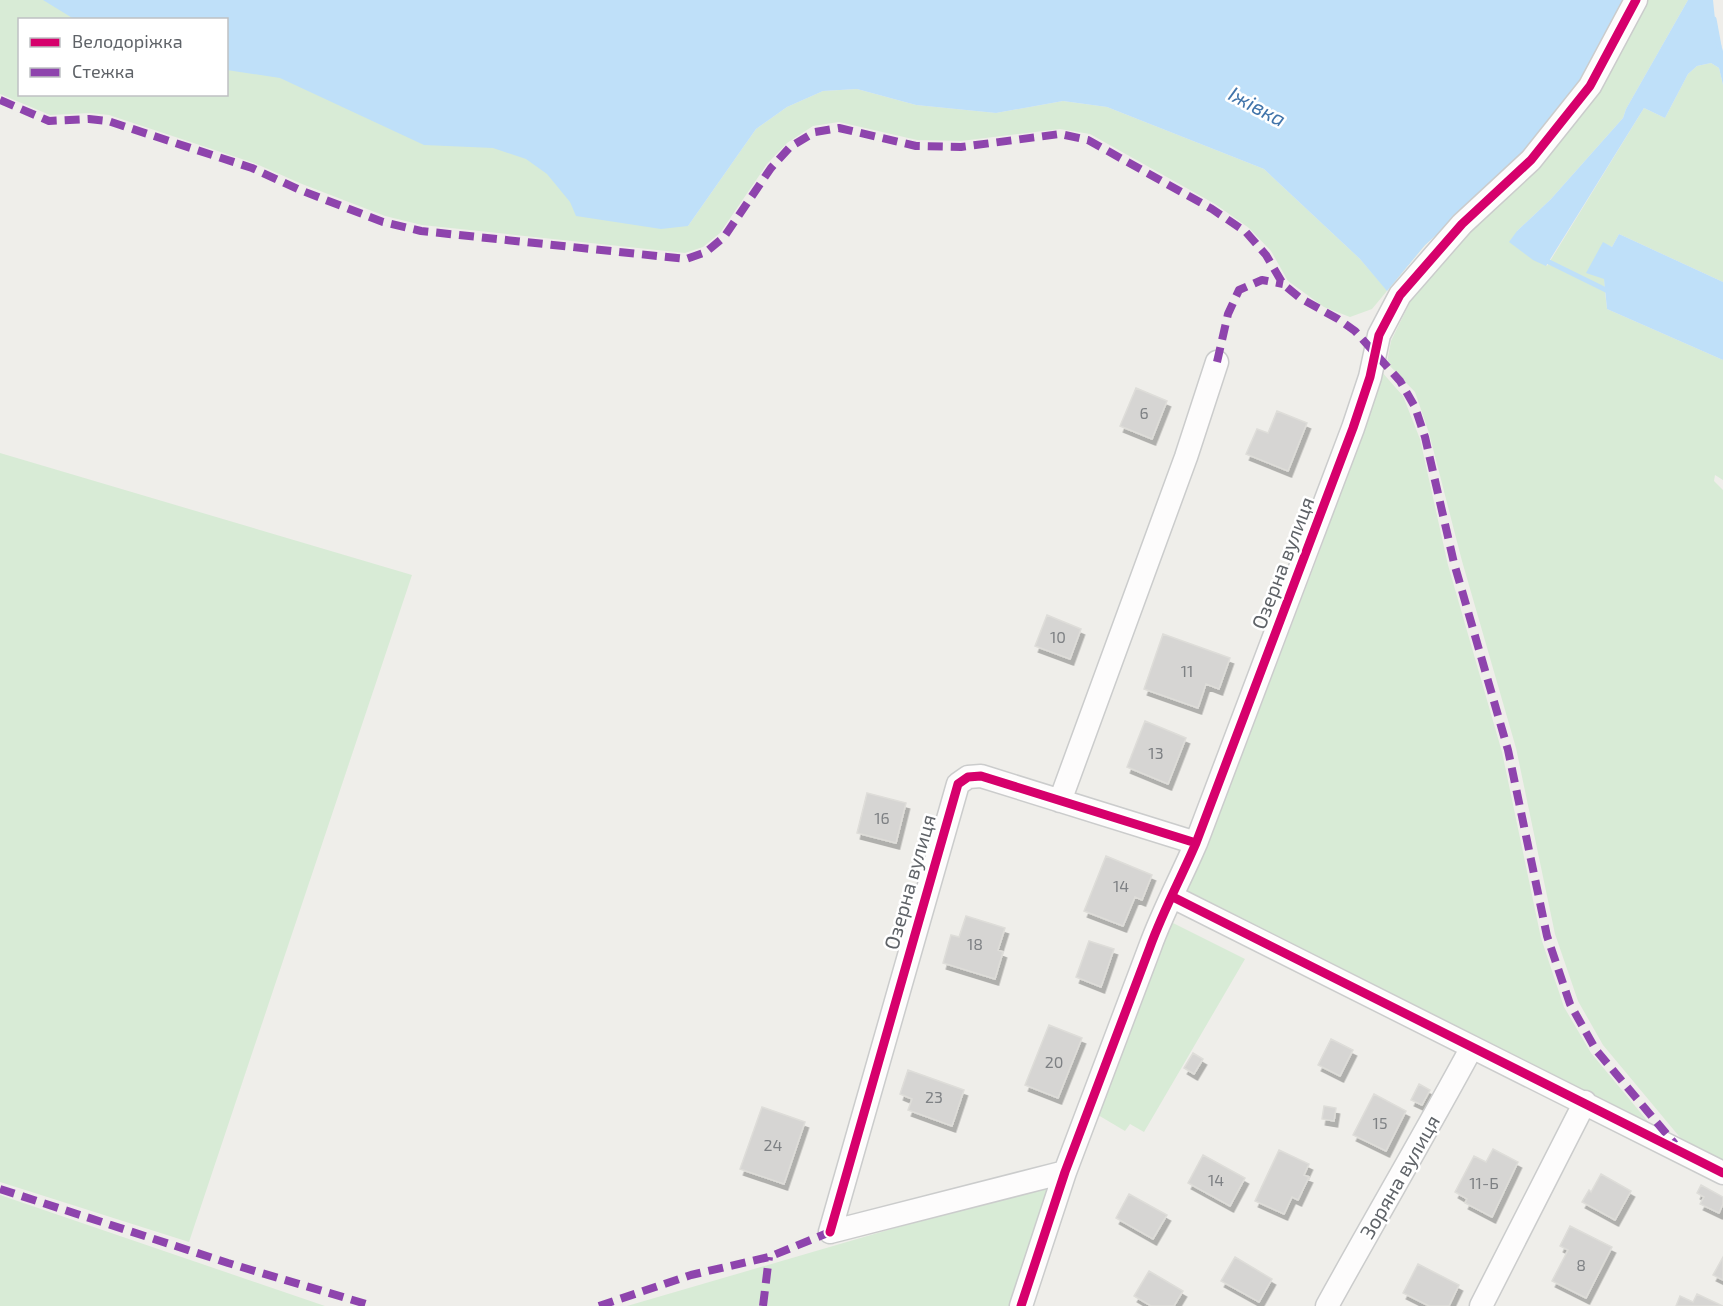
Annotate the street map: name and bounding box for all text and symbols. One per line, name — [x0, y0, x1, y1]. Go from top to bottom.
legend — [18, 18, 228, 96]
text: Велодоріжка — [72, 30, 183, 52]
text: Стежка — [72, 60, 134, 82]
water label: Іжівка — [1225, 80, 1291, 131]
house number: 6 — [1139, 403, 1149, 422]
street label: Озерна вулиця — [1246, 493, 1319, 632]
house number: 10 — [1050, 627, 1066, 646]
house number: 11 — [1181, 661, 1193, 680]
house number: 13 — [1148, 743, 1164, 762]
house number: 16 — [874, 808, 890, 827]
street label: Озерна вулиця — [878, 811, 941, 952]
house number: 14 — [1113, 876, 1129, 895]
house number: 18 — [967, 934, 983, 953]
house number: 20 — [1045, 1052, 1063, 1071]
house number: 23 — [925, 1087, 943, 1106]
street label: Зоряна вулиця — [1354, 1110, 1445, 1243]
house number: 15 — [1373, 1113, 1387, 1132]
house number: 24 — [764, 1135, 783, 1154]
house number: 14 — [1208, 1170, 1224, 1189]
house number: 11-Б — [1469, 1173, 1499, 1192]
house number: 8 — [1576, 1255, 1586, 1274]

